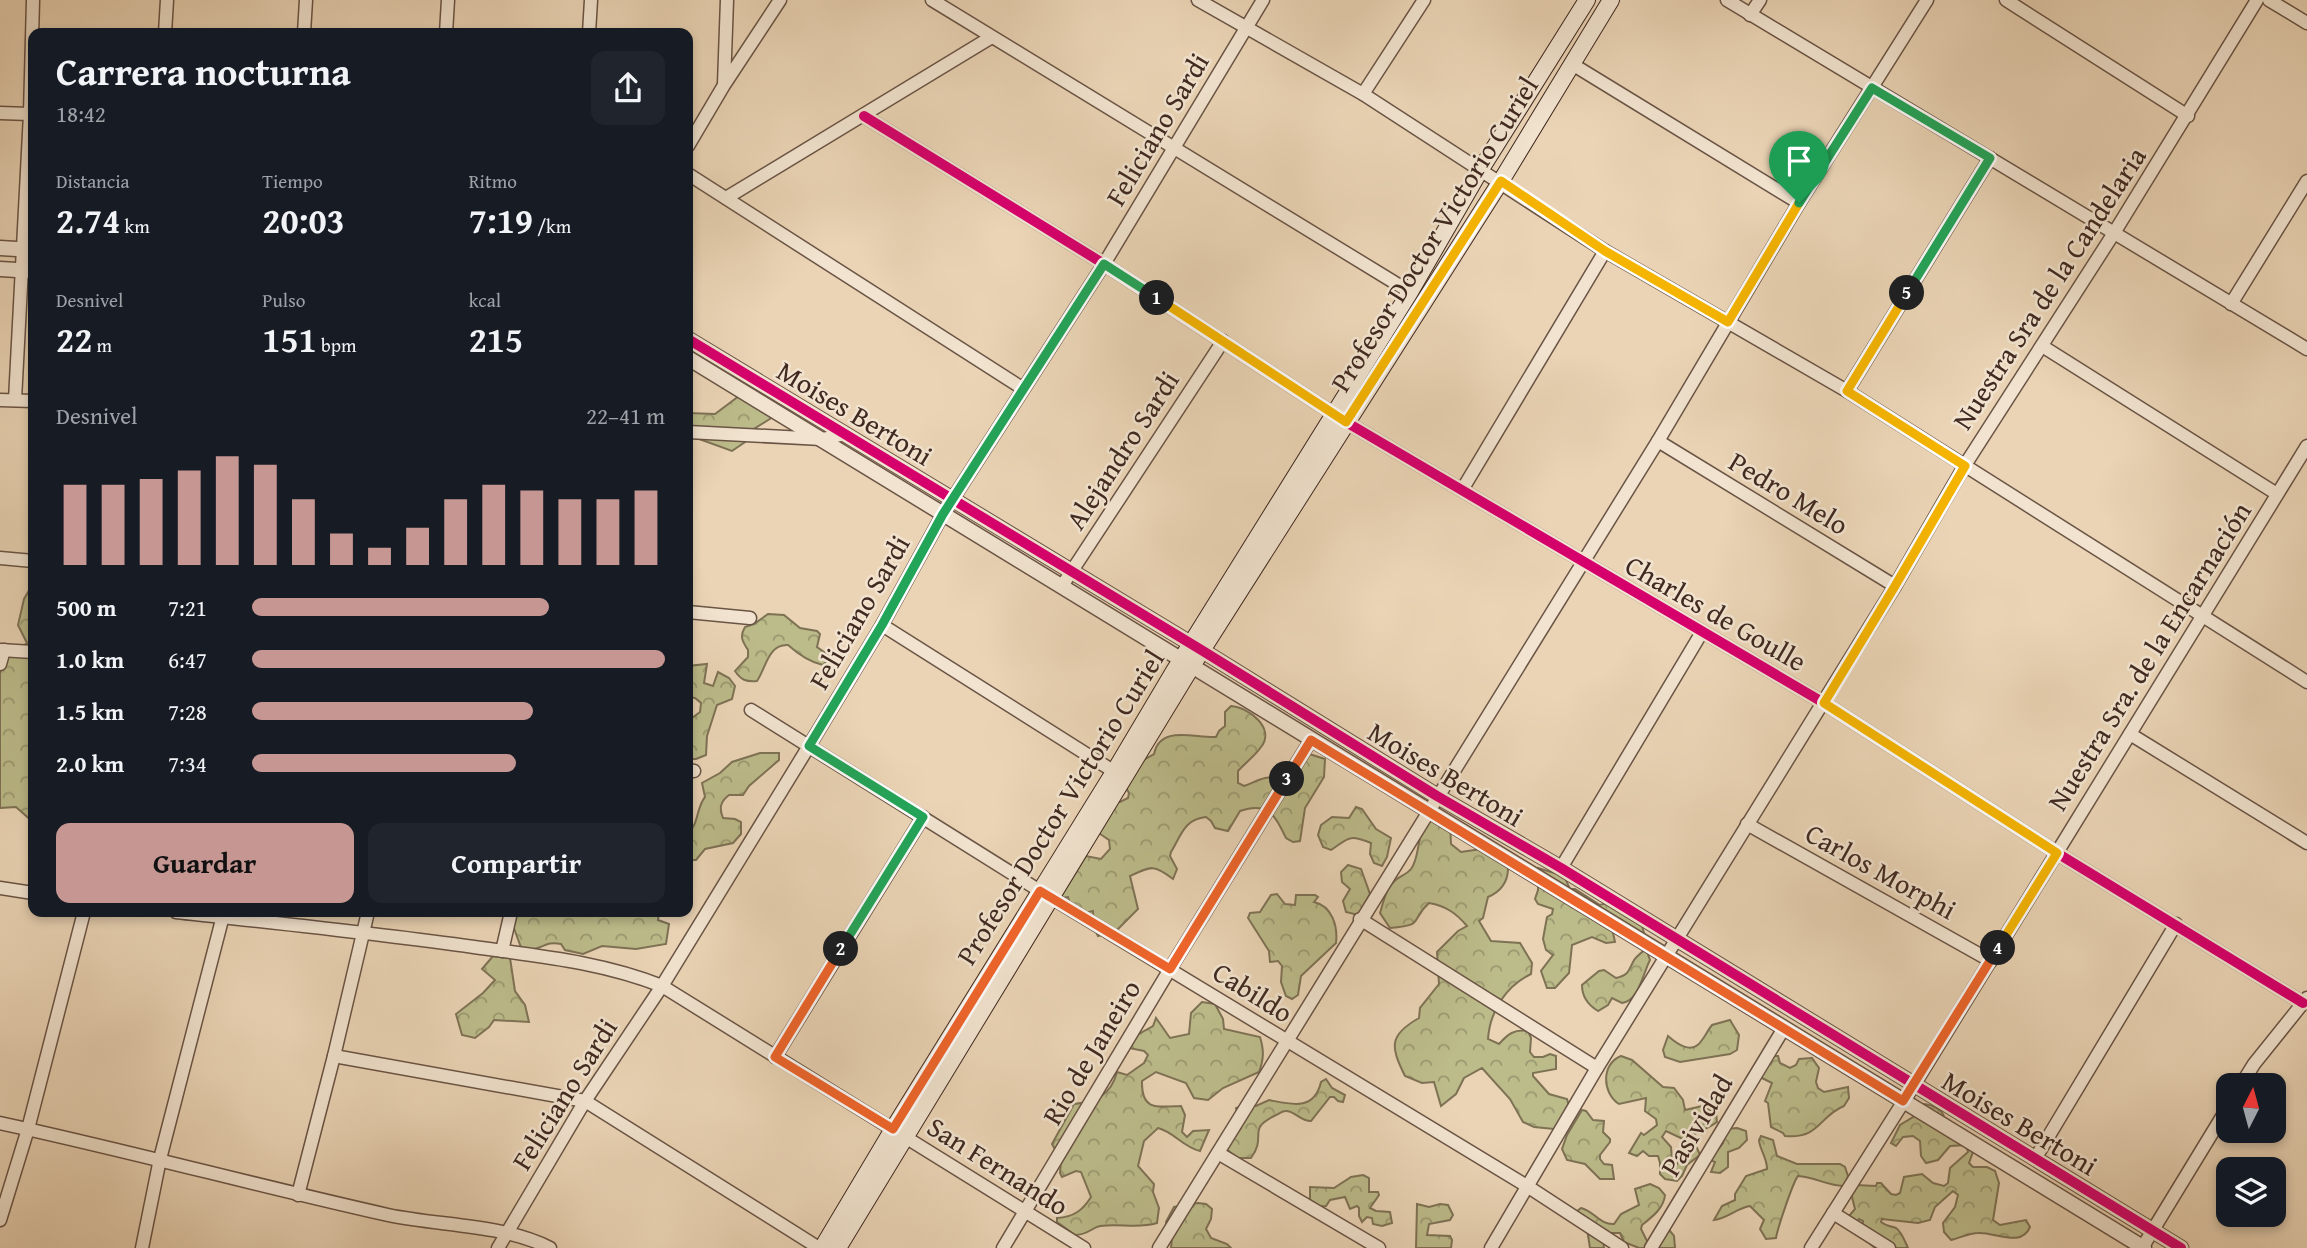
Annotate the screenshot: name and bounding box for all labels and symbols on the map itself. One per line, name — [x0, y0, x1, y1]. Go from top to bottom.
street label: Feliciano Sardi — [1095, 44, 1219, 213]
street label: Profesor Doctor Victorio Curiel — [1320, 68, 1548, 399]
pin — [1769, 131, 1829, 203]
street label: Nuestra Sra de la Candelaria — [1941, 138, 2156, 437]
pin: 5 — [1890, 276, 1924, 310]
pin: 1 — [1140, 280, 1174, 316]
street label: Moises Bertoni — [770, 350, 941, 475]
street label: Alejandro Sardi — [1055, 362, 1188, 537]
street label: Pedro Melo — [1722, 441, 1857, 544]
street label: Nuestra Sra. de la Encarnación — [2037, 493, 2261, 818]
street label: Feliciano Sardi — [798, 527, 919, 697]
street label: Charles de Goulle — [1618, 544, 1814, 681]
street label: Profesor Doctor Victorio Curiel — [946, 641, 1174, 972]
street label: Moises Bertoni — [1361, 711, 1532, 836]
pin: 3 — [1270, 762, 1304, 796]
street label: Carlos Morphi — [1798, 812, 1964, 929]
pin: 4 — [1980, 930, 2016, 965]
pin: 2 — [824, 932, 858, 967]
street label: Cabildo — [1205, 951, 1301, 1032]
street label: Rio de Janeiro — [1031, 971, 1150, 1132]
street label: Feliciano Sardi — [501, 1010, 627, 1178]
street label: Moises Bertoni — [1935, 1060, 2106, 1185]
street label: Pasividad — [1649, 1066, 1742, 1183]
north arrow — [2216, 1073, 2286, 1143]
street label: San Fernando — [920, 1106, 1077, 1225]

